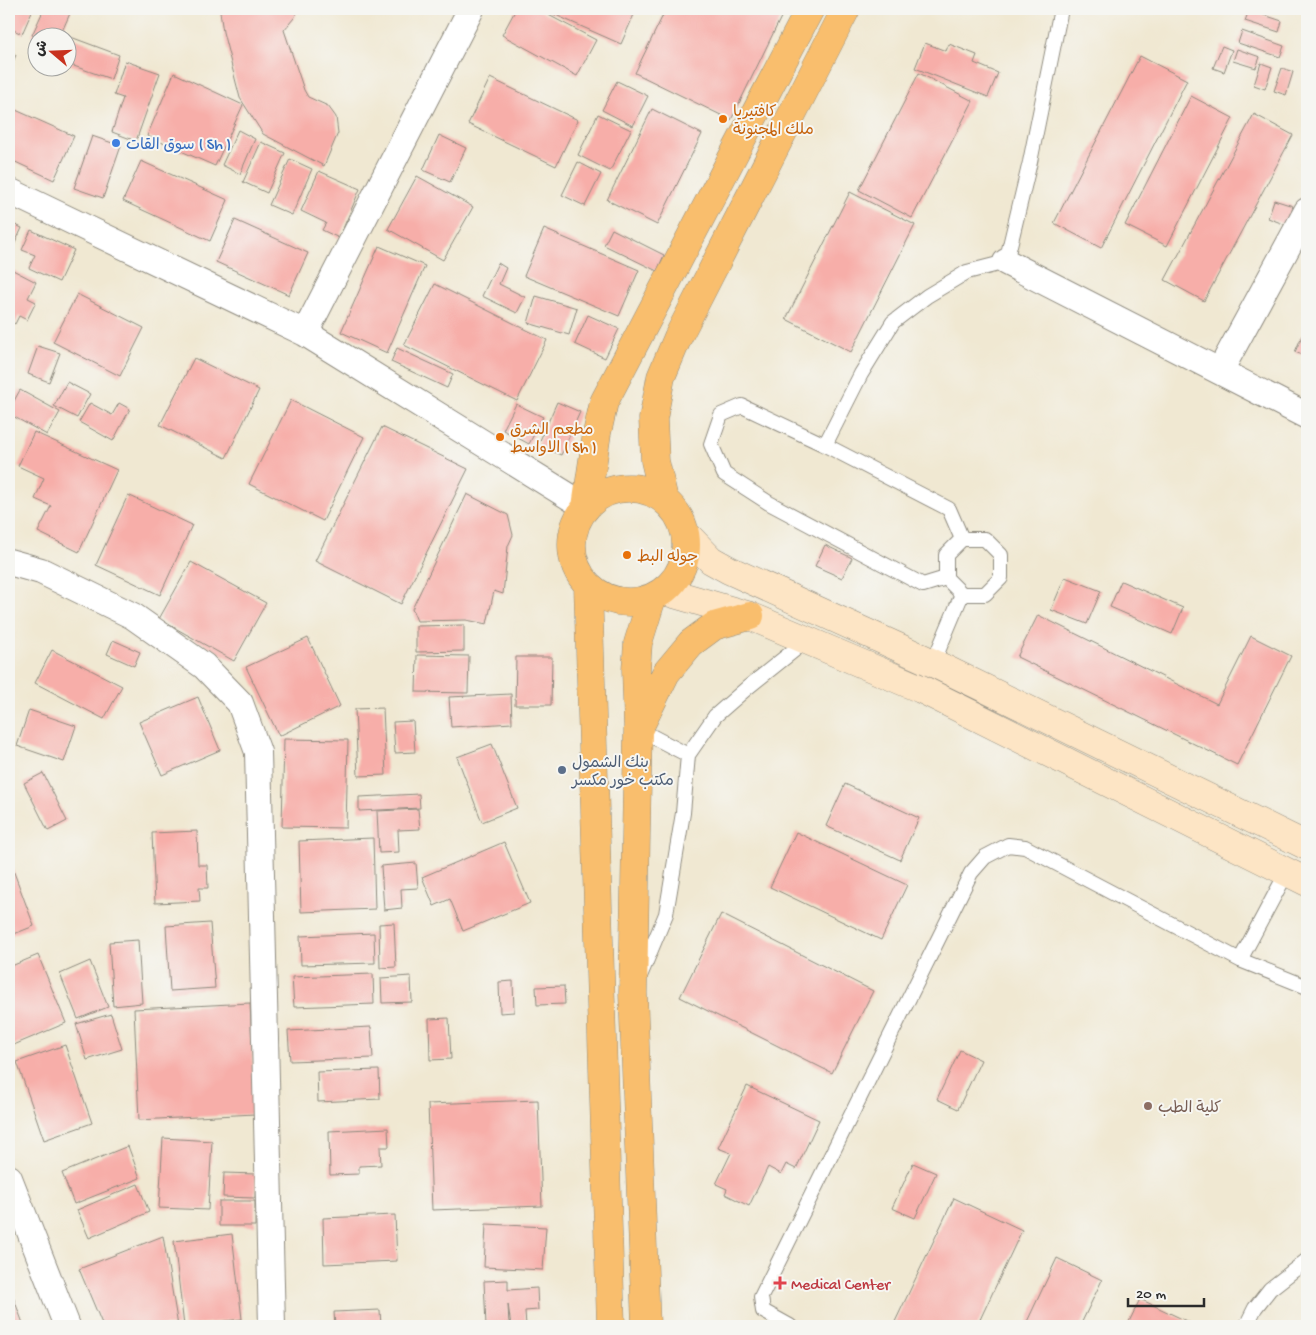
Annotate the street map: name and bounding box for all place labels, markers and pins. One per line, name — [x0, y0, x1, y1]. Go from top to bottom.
place label: كافتيريا ملك المجنونة — [733, 104, 814, 141]
marker: كافتيريا ملك المجنونة — [717, 113, 729, 125]
marker: سوق القات ( Sh ) — [110, 137, 122, 149]
place label: سوق القات ( Sh ) — [126, 137, 231, 156]
place label: مطعم الشرق الاواسط ( Sh ) — [510, 422, 597, 459]
marker: مطعم الشرق الاواسط ( Sh ) — [494, 431, 506, 443]
marker: جوله البط — [621, 549, 633, 561]
place label: جوله البط — [637, 549, 698, 568]
place label: بنك الشمول مكتب خور مكسر — [570, 755, 674, 792]
marker: بنك الشمول مكتب خور مكسر — [556, 764, 568, 776]
place label: كلية الطب — [1158, 1099, 1222, 1119]
marker: كلية الطب — [1142, 1100, 1154, 1112]
marker: Medical Center — [773, 1276, 787, 1290]
place label: Medical Center — [791, 1277, 891, 1296]

